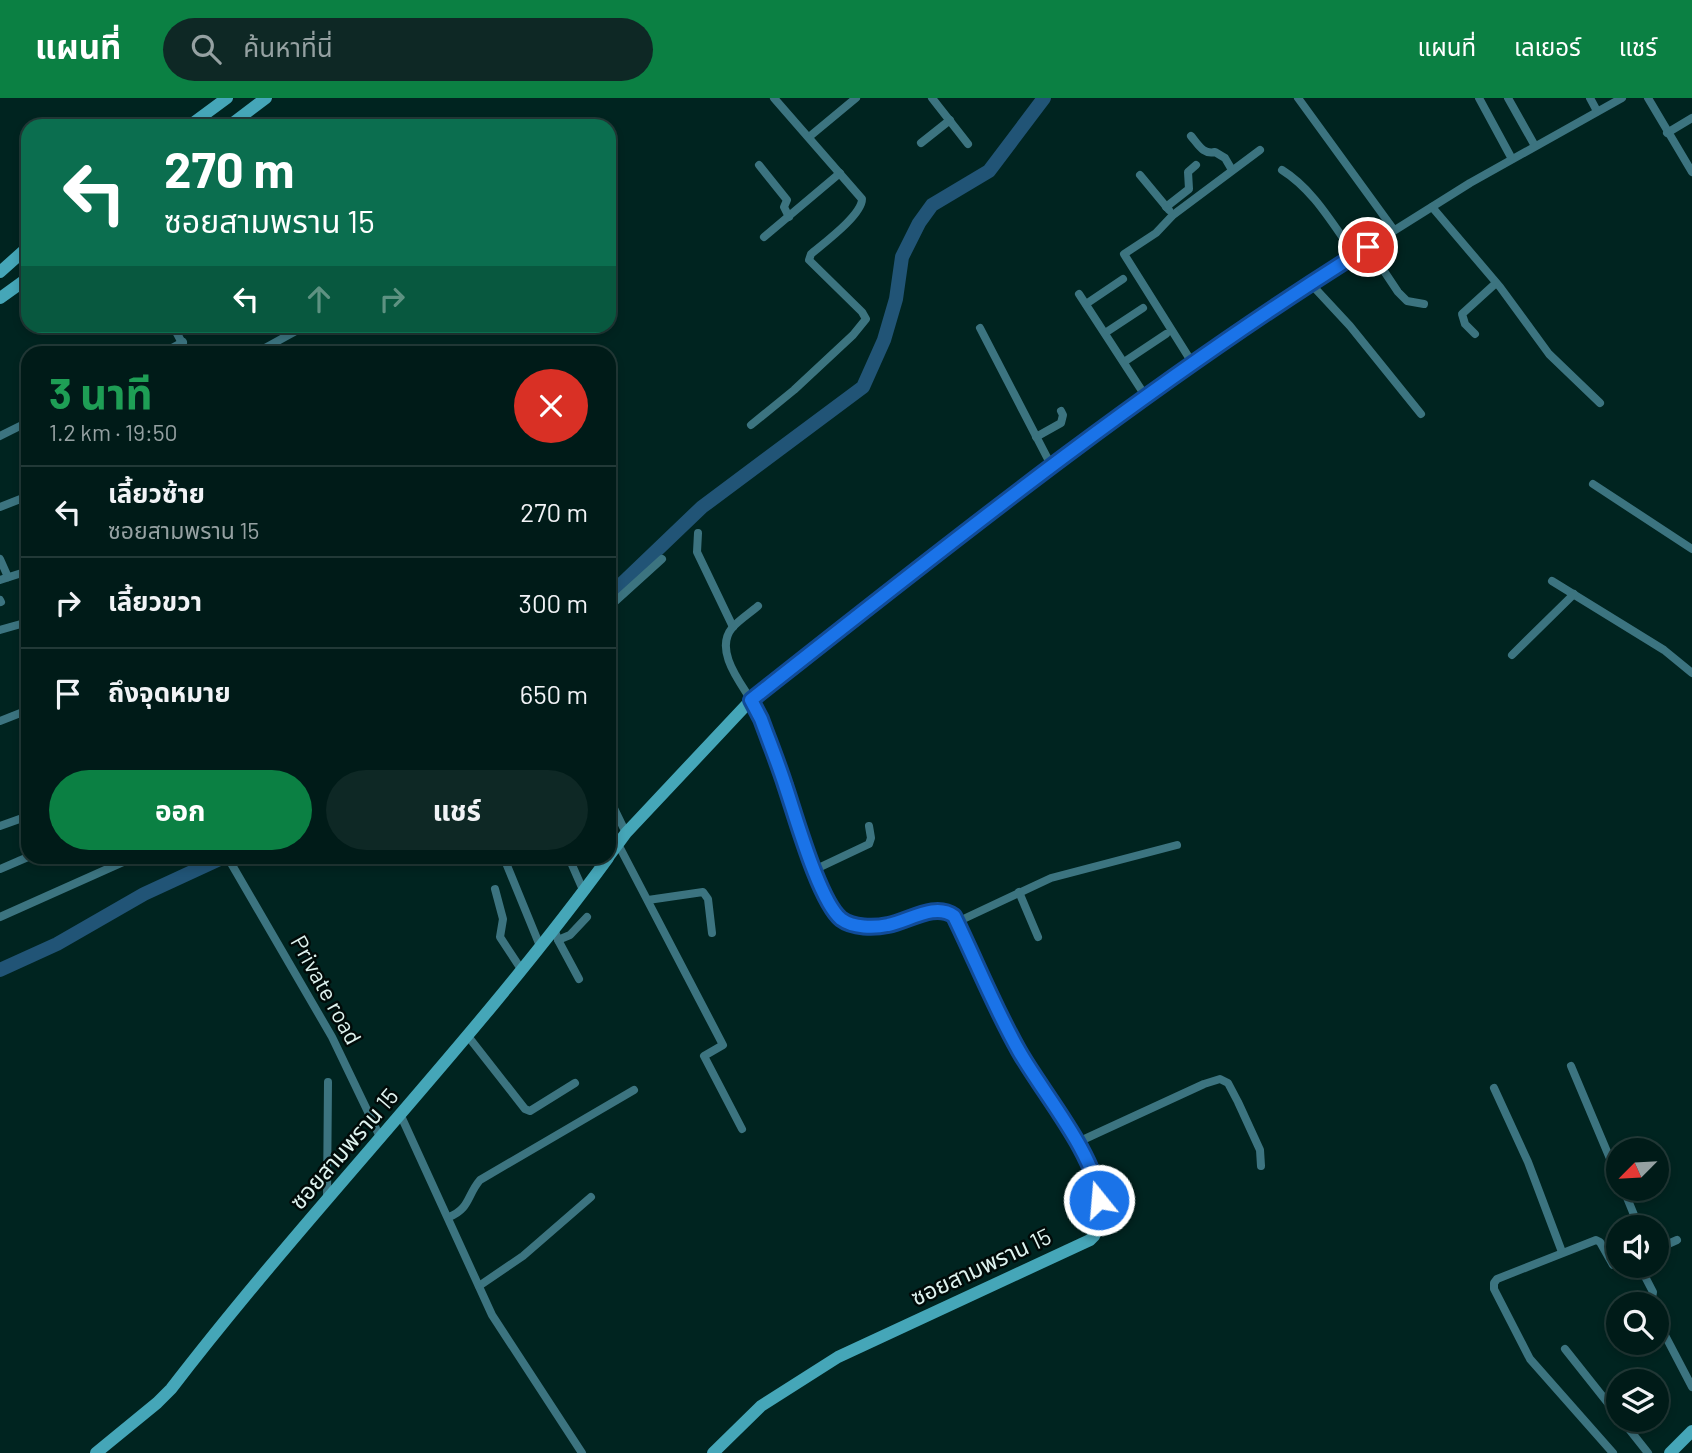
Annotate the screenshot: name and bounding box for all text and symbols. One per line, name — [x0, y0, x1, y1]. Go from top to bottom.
search box — [163, 18, 653, 81]
text: แผนที่ — [35, 26, 121, 66]
icon: search — [187, 30, 225, 68]
text: ค้นหาที่นี่ — [243, 31, 333, 62]
text: แผนที่ — [1418, 32, 1476, 61]
text: เลเยอร์ — [1514, 32, 1581, 61]
text: แชร์ — [1619, 32, 1657, 61]
text: 270 m — [164, 139, 294, 198]
icon: left — [49, 147, 140, 238]
text: ซอยสามพราน 15 — [164, 201, 375, 239]
pin — [1338, 217, 1398, 277]
icon: arrive — [1349, 228, 1387, 266]
icon: left — [227, 280, 265, 318]
icon: ahead — [300, 280, 338, 318]
icon: right — [373, 280, 411, 318]
text: 3 นาที — [49, 367, 153, 417]
button: close — [514, 369, 588, 443]
text: 1.2 km · 19:50 — [49, 418, 178, 446]
text: เลี้ยวซ้าย — [108, 477, 205, 508]
icon: left — [49, 493, 87, 531]
text: 270 m — [520, 496, 588, 527]
text: ซอยสามพราน 15 — [108, 516, 259, 544]
icon: right — [49, 584, 87, 622]
text: เลี้ยวขวา — [108, 585, 202, 616]
text: 300 m — [519, 587, 588, 618]
icon: arrive — [49, 675, 87, 713]
text: ถึงจุดหมาย — [108, 676, 231, 707]
text: 650 m — [520, 678, 588, 709]
button: ออก — [49, 770, 312, 850]
button: แชร์ — [326, 770, 588, 850]
street label: Private road — [285, 930, 368, 1049]
street label: ซอยสามพราน 15 — [283, 1082, 403, 1215]
north arrow — [1606, 1138, 1670, 1200]
map controls — [1606, 1138, 1669, 1432]
position arrow — [1062, 1163, 1136, 1237]
button: sound — [1606, 1215, 1669, 1278]
street label: ซอยสามพราน 15 — [906, 1221, 1055, 1311]
button: search — [1606, 1292, 1669, 1355]
button: layers — [1606, 1369, 1669, 1432]

